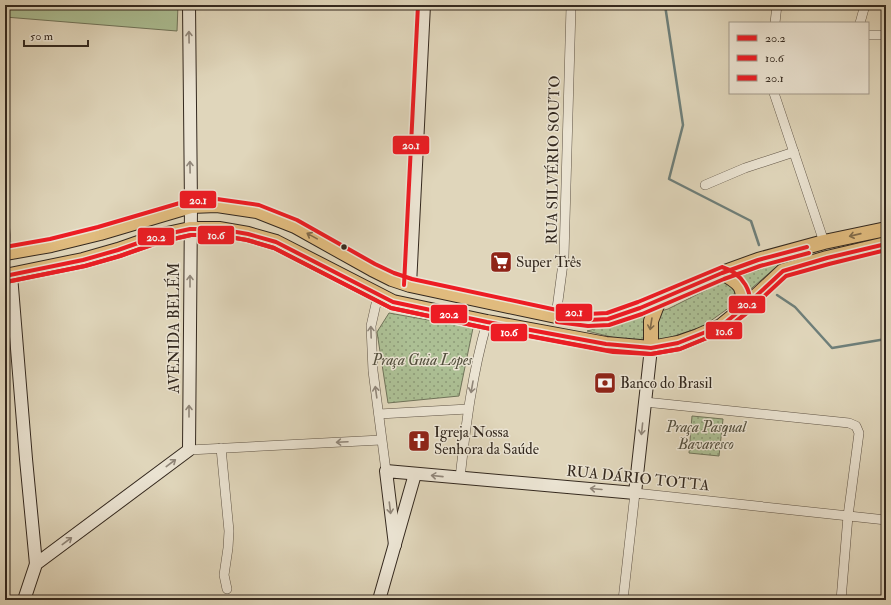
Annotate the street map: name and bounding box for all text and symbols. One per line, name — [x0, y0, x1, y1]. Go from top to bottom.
scale bar — [24, 22, 88, 48]
legend — [729, 22, 869, 94]
text: 50 m — [30, 29, 54, 44]
one-way arrow — [185, 31, 193, 44]
text: 20.2 — [765, 31, 786, 46]
text: 10.6 — [765, 51, 785, 66]
text: 20.1 — [765, 71, 784, 86]
street label: RUA SILVÉRIO SOUTO — [541, 75, 564, 245]
line badge: 20.1 — [392, 135, 430, 155]
text: 20.1 — [402, 139, 420, 152]
one-way arrow — [186, 161, 194, 174]
line badge: 20.1 — [179, 190, 217, 209]
text: 20.1 — [189, 194, 207, 207]
line badge: 10.6 — [197, 225, 235, 245]
line badge: 20.2 — [137, 227, 175, 246]
text: 10.6 — [207, 229, 226, 242]
text: 20.2 — [147, 231, 166, 244]
one-way arrow — [306, 232, 318, 240]
one-way arrow — [849, 232, 862, 240]
unlabelled marker — [339, 242, 349, 252]
supermarket icon: Super Três — [488, 249, 514, 275]
place label: Super Três — [516, 253, 581, 273]
street label: AVENIDA BELÉM — [163, 263, 184, 394]
one-way arrow — [186, 275, 194, 288]
line badge: 20.2 — [728, 295, 766, 314]
text: 20.2 — [738, 298, 757, 311]
line badge: 20.1 — [555, 303, 593, 322]
line badge: 20.2 — [430, 304, 468, 324]
text: 20.1 — [565, 306, 583, 319]
text: 20.2 — [440, 308, 459, 321]
one-way arrow — [647, 317, 655, 330]
line badge: 10.6 — [705, 321, 743, 340]
line badge: 10.6 — [490, 323, 528, 342]
text: 10.6 — [715, 325, 734, 338]
one-way arrow — [368, 326, 375, 339]
text: 10.6 — [500, 326, 519, 339]
park label: Praça Guia Lopes — [371, 351, 473, 370]
bank icon: Banco do Brasil — [592, 370, 618, 396]
place label: Banco do Brasil — [620, 374, 712, 393]
one-way arrow — [468, 380, 476, 393]
one-way arrow — [372, 386, 380, 399]
one-way arrow — [185, 405, 193, 418]
park label: Praça Pasqual Bavaresco — [665, 418, 748, 454]
one-way arrow — [638, 422, 646, 435]
place label: Igreja Nossa Senhora da Saúde — [434, 423, 539, 459]
church icon: Igreja Nossa Senhora da Saúde — [406, 428, 432, 454]
one-way arrow — [336, 438, 349, 446]
one-way arrow — [166, 459, 177, 467]
street label: RUA DÁRIO TOTTA — [566, 460, 711, 496]
one-way arrow — [431, 472, 444, 480]
one-way arrow — [590, 486, 603, 493]
one-way arrow — [386, 501, 394, 514]
one-way arrow — [62, 537, 73, 545]

